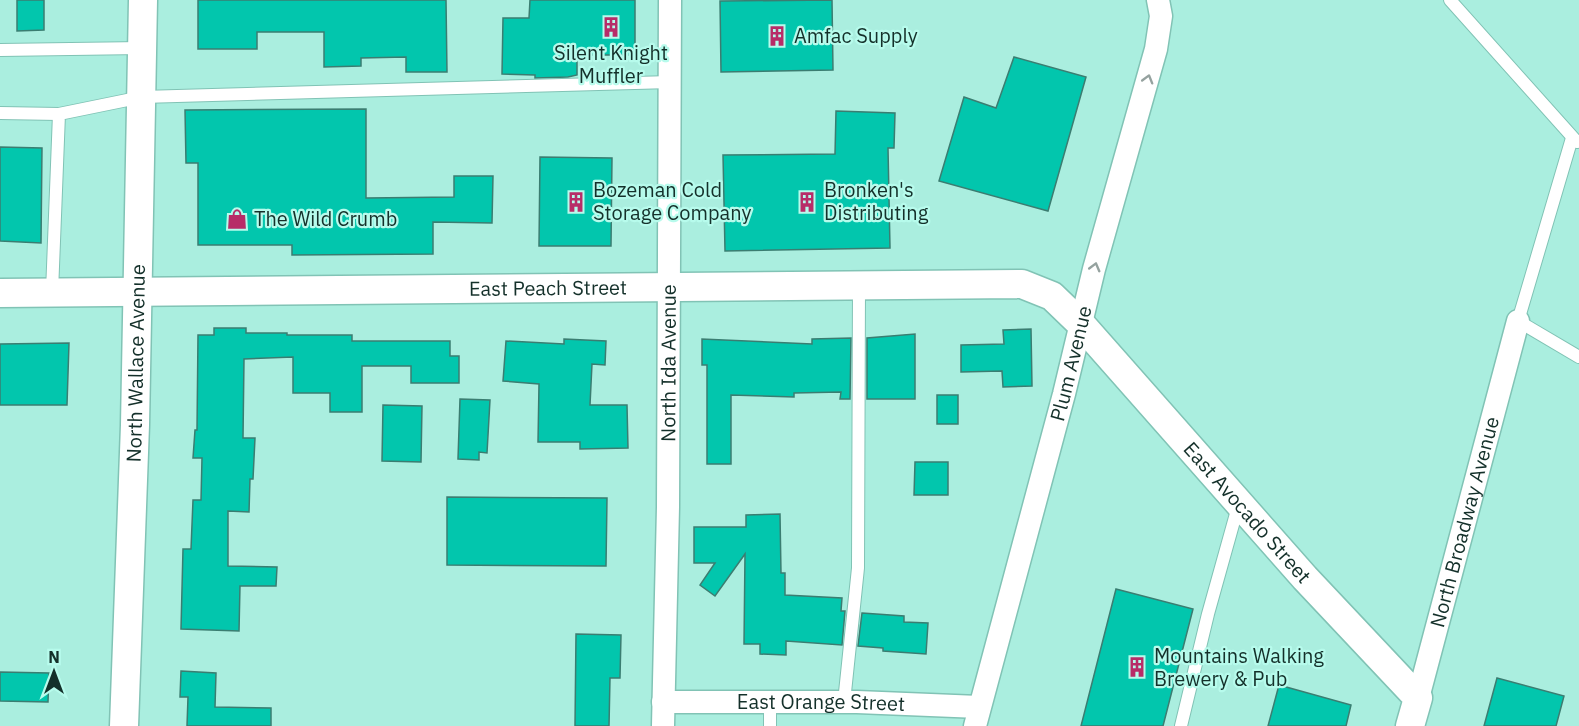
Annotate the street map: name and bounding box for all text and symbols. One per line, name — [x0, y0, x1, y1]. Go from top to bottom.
building icon: Silent Knight Muffler — [599, 15, 623, 39]
place label: Amfac Supply — [794, 22, 918, 49]
building icon: Amfac Supply — [765, 24, 789, 48]
place label: Silent Knight Muffler — [554, 39, 668, 89]
one-way arrow — [1140, 74, 1153, 84]
place label: Bozeman Cold Storage Company — [593, 176, 751, 226]
place label: Bronken's Distributing — [824, 176, 929, 226]
building icon: Bozeman Cold Storage Company — [564, 190, 588, 214]
building icon: Bronken's Distributing — [795, 190, 819, 214]
place label: The Wild Crumb — [254, 205, 397, 232]
shop icon: The Wild Crumb — [225, 207, 249, 231]
one-way arrow — [1088, 262, 1101, 272]
street label: North Wallace Avenue — [120, 264, 151, 463]
street label: East Peach Street — [469, 273, 627, 302]
street label: North Ida Avenue — [654, 284, 682, 442]
street label: Plum Avenue — [1043, 303, 1098, 424]
street label: North Broadway Avenue — [1423, 414, 1505, 630]
street label: East Avocado Street — [1178, 436, 1317, 589]
north arrow — [24, 642, 84, 702]
place label: Mountains Walking Brewery & Pub — [1154, 642, 1324, 692]
text: N — [48, 647, 60, 667]
building icon: Mountains Walking Brewery & Pub — [1125, 655, 1149, 679]
street label: East Orange Street — [737, 688, 906, 717]

